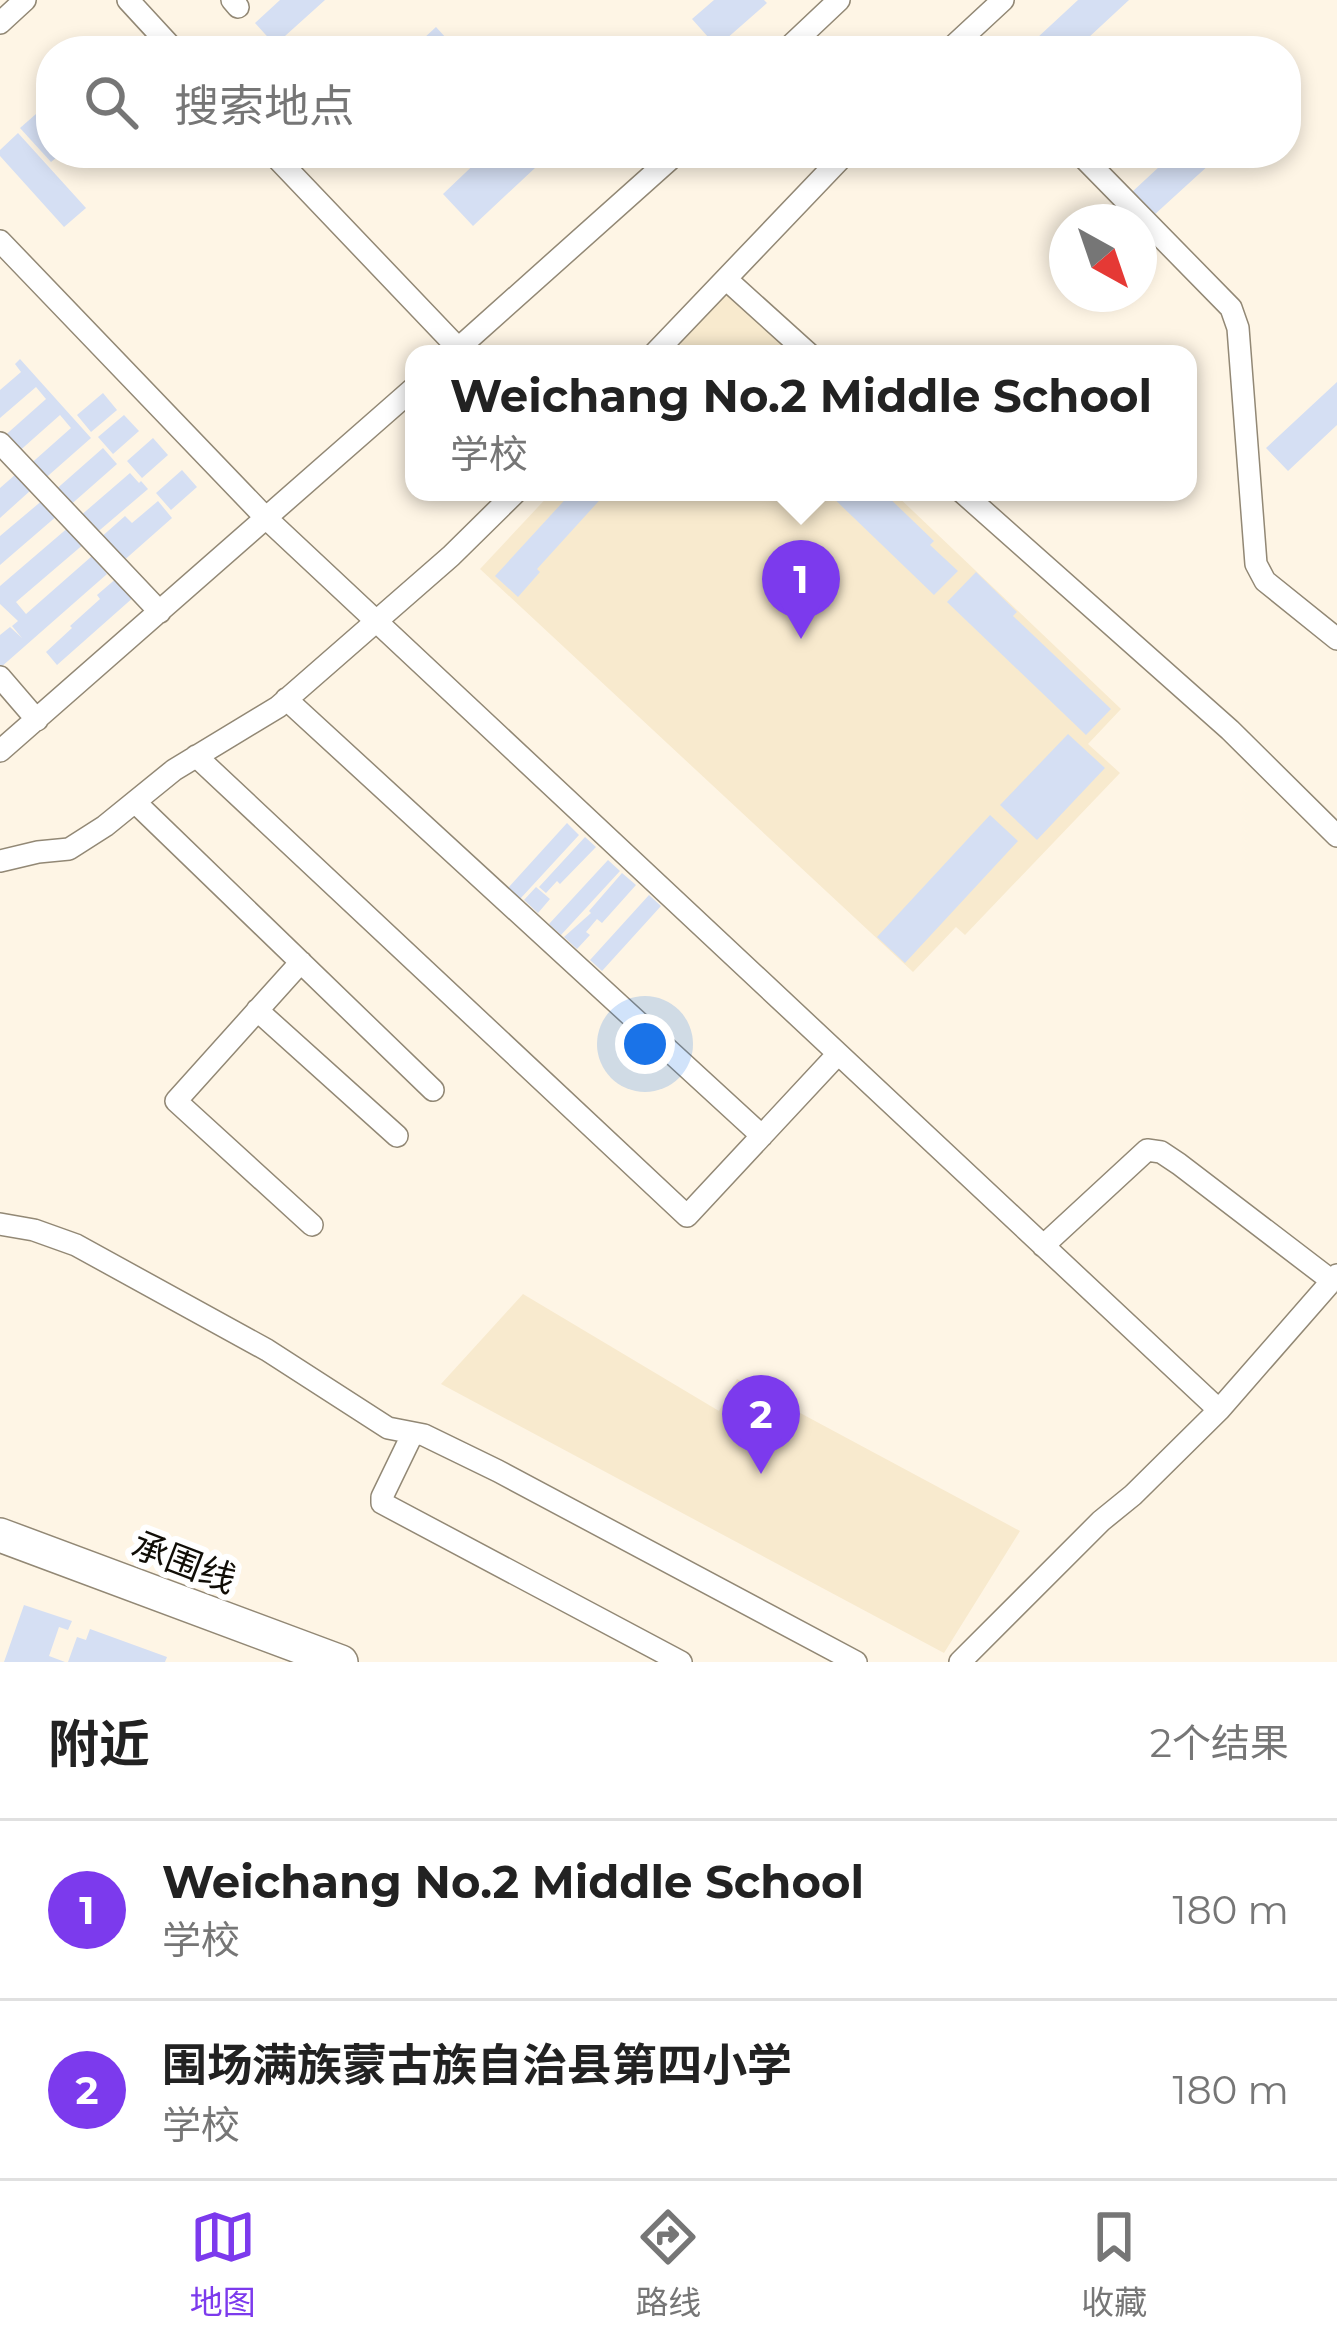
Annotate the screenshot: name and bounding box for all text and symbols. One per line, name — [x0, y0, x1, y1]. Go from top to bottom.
search box — [36, 36, 1301, 168]
icon: search — [78, 69, 144, 135]
text: 搜索地点 — [174, 78, 354, 133]
north arrow — [1049, 204, 1157, 312]
popup — [405, 345, 1197, 501]
text: Weichang No.2 Middle School — [450, 368, 1152, 423]
text: 学校 — [450, 430, 528, 478]
pin: 1 — [762, 540, 840, 639]
your location — [615, 1014, 675, 1074]
pin: 2 — [722, 1375, 800, 1474]
street label: 承围线 — [126, 1522, 242, 1602]
text: 附近 — [48, 1713, 150, 1775]
text: 2个结果 — [1150, 1719, 1289, 1767]
text: Weichang No.2 Middle School — [162, 1854, 864, 1909]
text: 1 — [79, 1886, 95, 1934]
text: 180 m — [1173, 1886, 1289, 1934]
text: 学校 — [162, 1916, 240, 1964]
text: 围场满族蒙古族自治县第四小学 — [162, 2037, 792, 2092]
text: 2 — [75, 2066, 99, 2114]
text: 180 m — [1173, 2066, 1289, 2114]
text: 学校 — [162, 2101, 240, 2149]
tab: 地图 — [190, 2204, 256, 2324]
tab: 路线 — [635, 2204, 701, 2324]
tab: 收藏 — [1081, 2204, 1147, 2324]

